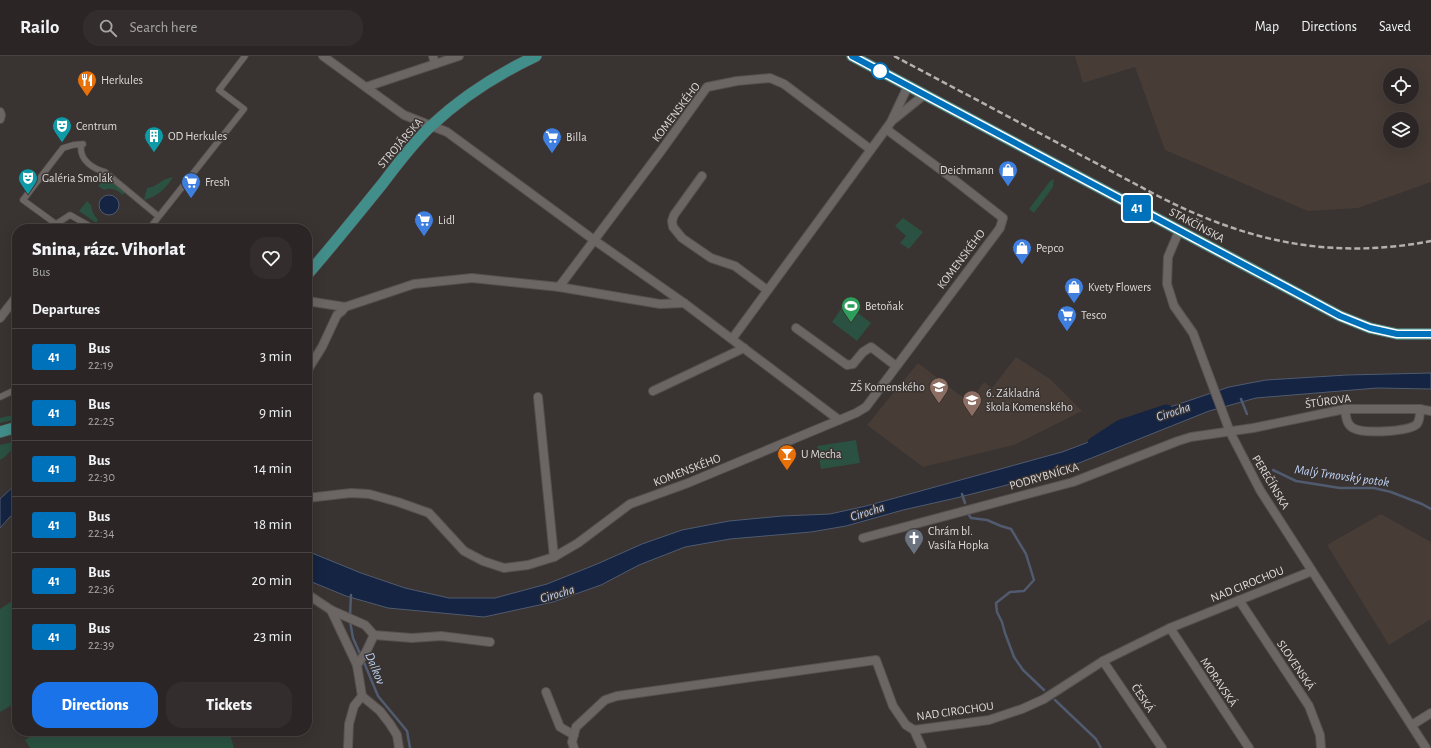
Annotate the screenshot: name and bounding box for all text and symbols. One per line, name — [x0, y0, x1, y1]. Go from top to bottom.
search box — [83, 10, 363, 46]
icon: search — [97, 17, 119, 39]
text: Railo — [20, 18, 59, 37]
text: Search here — [129, 20, 197, 35]
text: Map — [1255, 20, 1279, 34]
text: Directions — [1301, 20, 1357, 34]
text: Saved — [1379, 20, 1411, 34]
unlabelled marker — [871, 62, 889, 80]
map controls — [1383, 68, 1419, 148]
button: locate — [1383, 68, 1419, 104]
restaurant icon: Herkules — [76, 69, 98, 97]
place label: Herkules — [101, 74, 143, 86]
street label: KOMENSKÉHO — [649, 79, 702, 144]
button: layers — [1383, 112, 1419, 148]
theatre icon: Centrum — [51, 115, 73, 143]
street label: STROJÁRSKA — [374, 115, 425, 170]
place label: Centrum — [76, 120, 117, 132]
building icon: OD Herkules — [143, 125, 165, 153]
supermarket icon: Billa — [541, 126, 563, 154]
place label: OD Herkules — [168, 130, 227, 142]
place label: Billa — [566, 131, 587, 143]
shop icon: Deichmann — [997, 159, 1019, 187]
place label: Deichmann — [940, 164, 994, 176]
theatre icon: Galéria Smolák — [17, 167, 39, 195]
supermarket icon: Fresh — [180, 171, 202, 199]
place label: Galéria Smolák — [42, 172, 113, 184]
place label: Fresh — [205, 176, 230, 188]
line badge: 41 — [1119, 195, 1155, 221]
text: 41 — [1131, 201, 1143, 215]
street label: STAKČÍNSKA — [1167, 205, 1227, 245]
supermarket icon: Lidl — [413, 209, 435, 237]
place label: Lidl — [438, 214, 455, 226]
street label: KOMENSKÉHO — [934, 226, 987, 291]
button: heart — [250, 237, 292, 279]
shop icon: Pepco — [1011, 237, 1033, 265]
text: Snina, rázc. Vihorlat — [32, 240, 185, 259]
place label: Pepco — [1036, 242, 1064, 254]
text: Bus — [32, 266, 50, 279]
shop icon: Kvety Flowers — [1063, 276, 1085, 304]
place label: Kvety Flowers — [1088, 281, 1151, 294]
sports icon: Betoňak — [840, 295, 862, 323]
place label: Betoňak — [865, 300, 904, 312]
text: Departures — [32, 302, 100, 317]
supermarket icon: Tesco — [1056, 304, 1078, 332]
place label: Tesco — [1081, 309, 1107, 321]
text: Bus — [88, 341, 110, 356]
text: 3 min — [260, 349, 292, 364]
text: 41 — [48, 350, 60, 364]
text: 22:19 — [88, 359, 113, 372]
school or university icon: ZŠ Komenského — [928, 376, 950, 404]
place label: ZŠ Komenského — [850, 380, 925, 393]
place label: 6. Základná škola Komenského — [986, 387, 1073, 413]
school or university icon: 6. Základná škola Komenského — [961, 389, 983, 417]
street label: ŠTÚROVA — [1304, 391, 1352, 410]
text: Bus — [88, 397, 110, 412]
water label: Cirocha — [1155, 401, 1192, 424]
text: 9 min — [259, 405, 292, 420]
text: 41 — [48, 406, 60, 420]
text: 22:25 — [88, 415, 114, 428]
bar icon: U Mecha — [776, 443, 798, 471]
place label: U Mecha — [801, 448, 842, 460]
street label: KOMENSKÉHO — [651, 451, 723, 488]
street label: PEREČÍNSKA — [1250, 452, 1293, 511]
text: Bus — [88, 453, 110, 468]
street label: PODRYBNÍCKA — [1008, 459, 1080, 492]
text: 14 min — [254, 461, 292, 476]
text: 41 — [48, 462, 60, 476]
water label: Malý Trnovský potok — [1294, 463, 1390, 490]
text: 22:30 — [88, 471, 115, 484]
water label: Cirocha — [849, 501, 886, 524]
text: Bus — [88, 509, 110, 524]
text: 18 min — [254, 517, 292, 532]
text: 41 — [48, 518, 60, 532]
place label: Chrám bl. Vasiľa Hopka — [928, 525, 989, 551]
text: 22:34 — [88, 527, 114, 540]
church icon: Chrám bl. Vasiľa Hopka — [903, 527, 925, 555]
street label: NAD CIROCHOU — [1209, 564, 1285, 604]
text: Bus — [88, 565, 110, 580]
text: 20 min — [251, 573, 292, 588]
text: 41 — [48, 574, 60, 588]
text: 22:36 — [88, 583, 114, 596]
water label: Cirocha — [539, 583, 576, 606]
text: Bus — [88, 621, 110, 636]
text: 23 min — [253, 629, 292, 644]
text: 41 — [48, 630, 60, 644]
street label: SLOVENSKÁ — [1275, 637, 1318, 692]
text: 22:39 — [88, 639, 114, 652]
water label: Dalkov — [362, 651, 387, 687]
street label: MORAVSKÁ — [1198, 655, 1241, 709]
street label: ČESKÁ — [1129, 681, 1158, 714]
button: Directions — [32, 682, 158, 728]
button: Tickets — [166, 682, 292, 728]
street label: NAD CIROCHOU — [916, 700, 994, 722]

